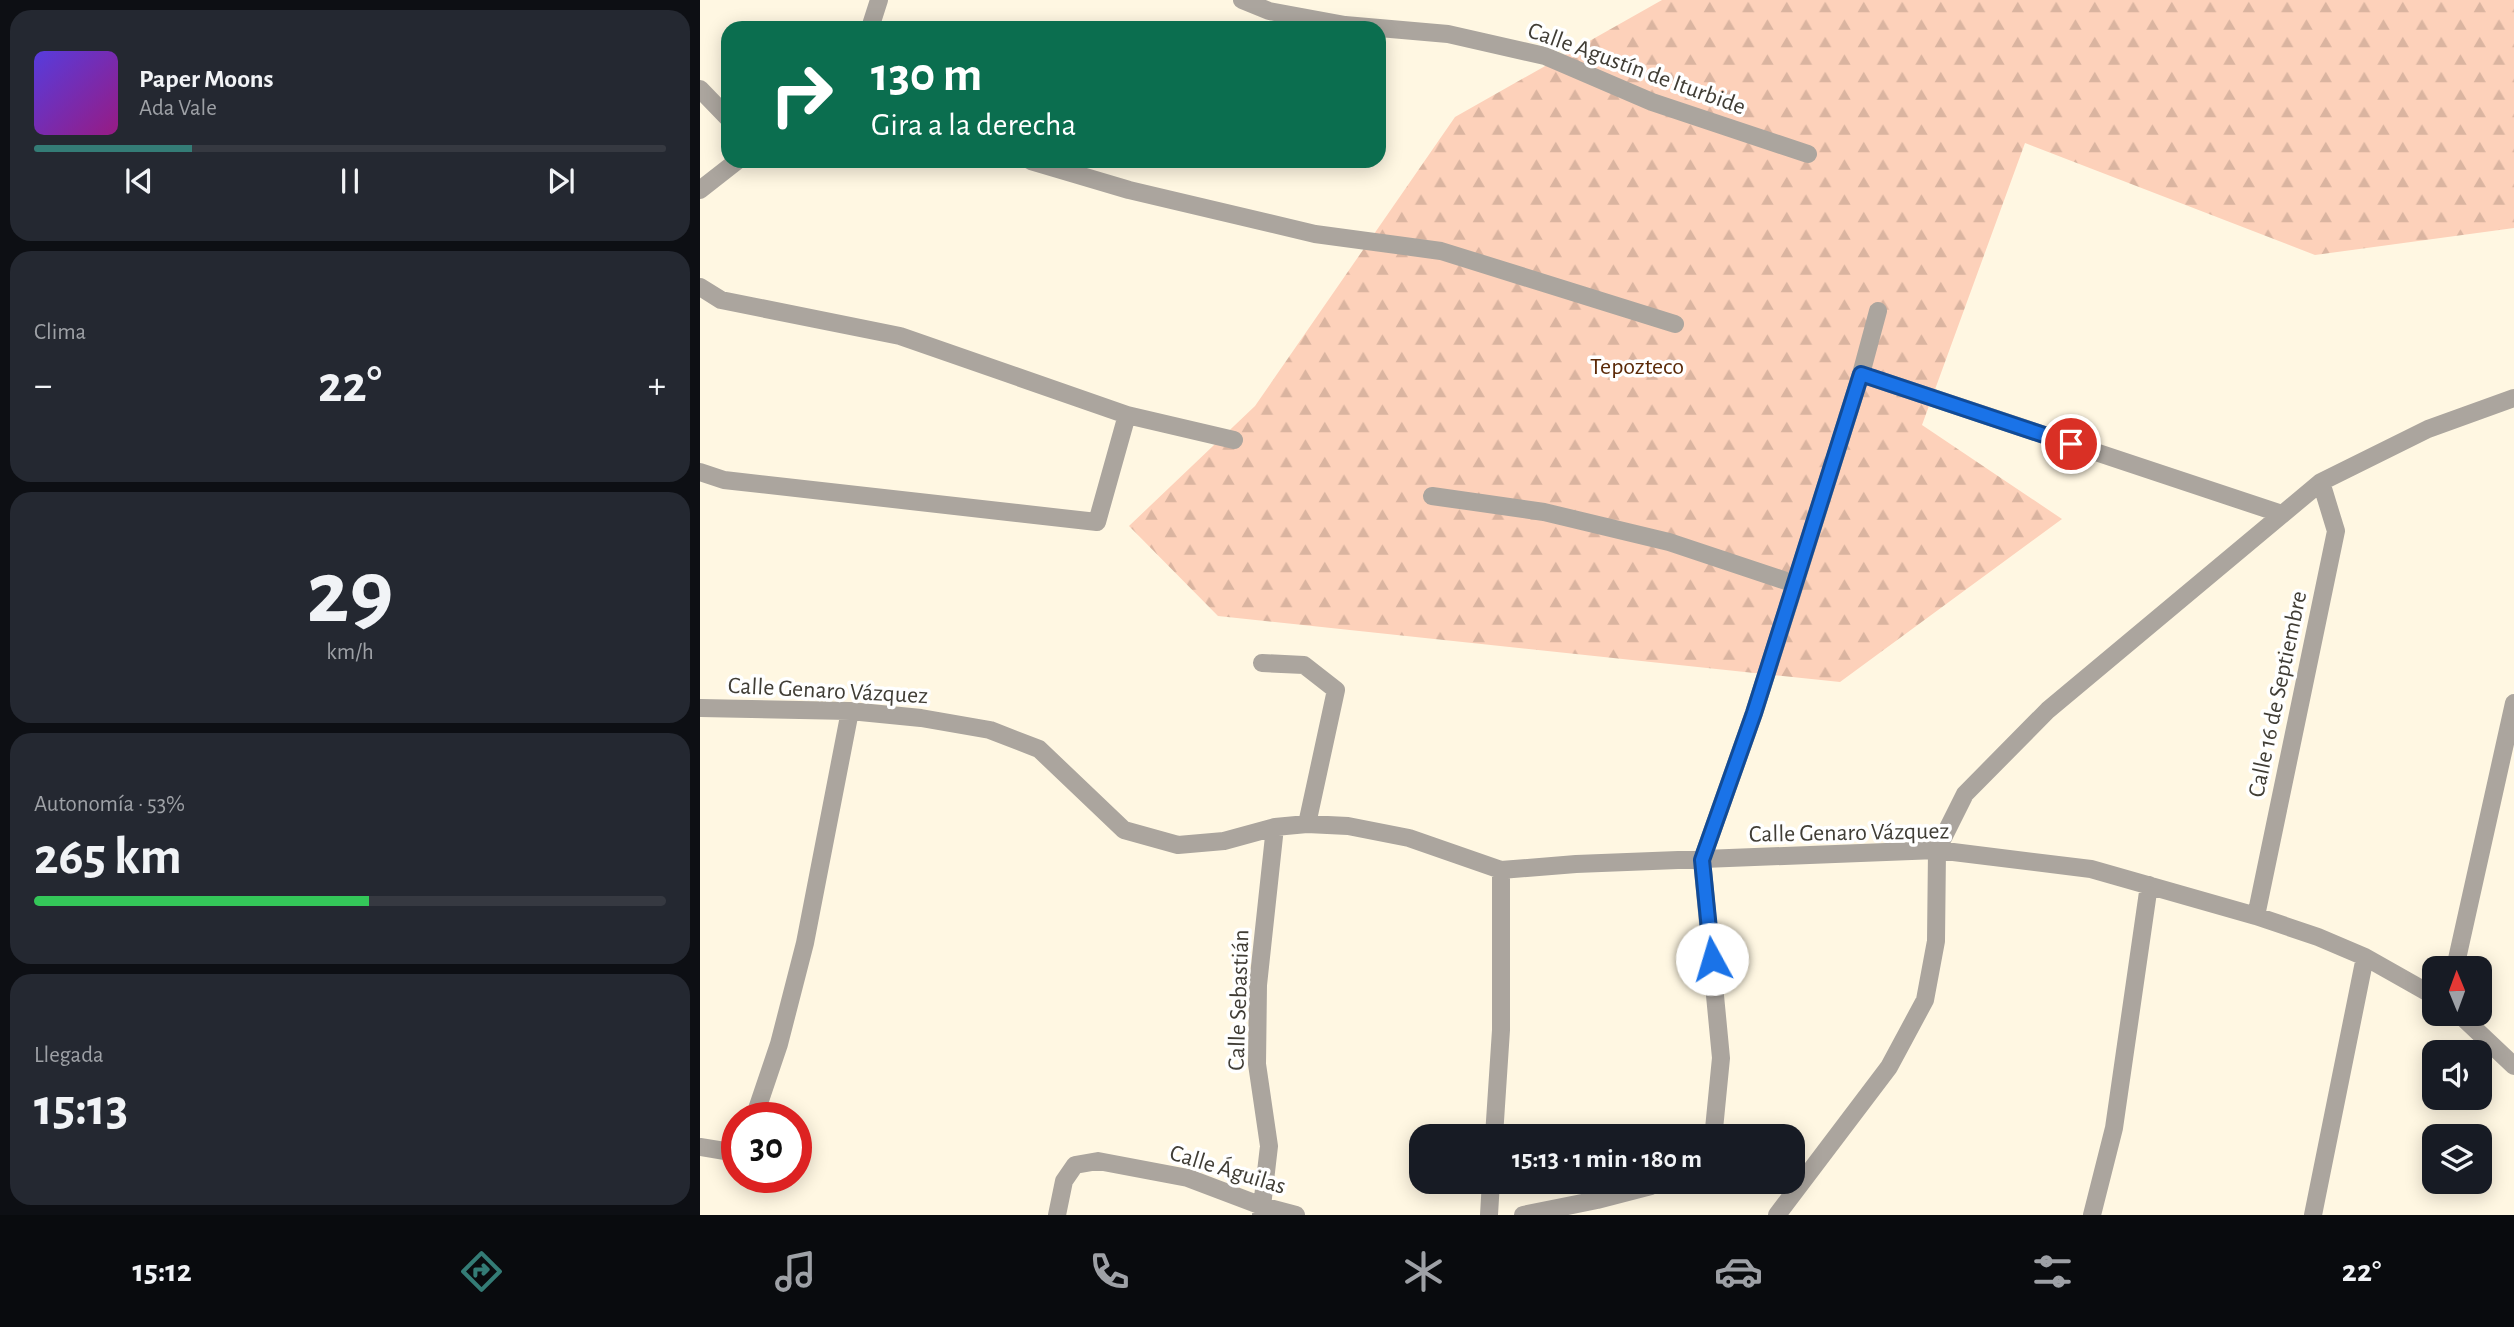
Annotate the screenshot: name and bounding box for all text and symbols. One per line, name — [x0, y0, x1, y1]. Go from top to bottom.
street label: Calle Agustín de Iturbide — [1525, 18, 1749, 119]
icon: right — [756, 49, 847, 140]
text: 130 m — [871, 51, 982, 100]
text: Paper Moons — [139, 66, 274, 92]
text: Ada Vale — [139, 97, 217, 120]
text: Gira a la derecha — [871, 109, 1076, 141]
icon: previous — [120, 162, 158, 200]
icon: pause — [331, 162, 369, 200]
icon: next — [542, 162, 580, 200]
text: Clima — [34, 321, 86, 344]
park label: Tepozteco — [1590, 355, 1684, 379]
text: 22° — [318, 359, 382, 411]
text: − — [34, 367, 52, 405]
text: + — [648, 367, 666, 405]
pin — [2041, 414, 2101, 474]
icon: arrive — [2052, 425, 2090, 463]
text: 29 — [307, 548, 393, 639]
street label: Calle 16 de Septiembre — [2244, 589, 2312, 799]
text: km/h — [326, 641, 374, 664]
street label: Calle Genaro Vázquez — [727, 674, 929, 708]
text: Autonomía · 53% — [34, 793, 185, 816]
street label: Calle Genaro Vázquez — [1749, 819, 1950, 847]
text: 265 km — [34, 831, 182, 883]
position arrow — [1675, 922, 1749, 996]
street label: Calle Sebastián — [1225, 929, 1253, 1071]
north arrow — [2422, 956, 2492, 1026]
map controls — [2422, 956, 2492, 1194]
button: sound — [2422, 1040, 2492, 1110]
text: Llegada — [34, 1044, 104, 1067]
text: 15:13 — [34, 1082, 128, 1134]
speed limit sign: 30 — [721, 1102, 812, 1193]
button: layers — [2422, 1124, 2492, 1194]
street label: Calle Águilas — [1167, 1139, 1289, 1199]
text: 15:13 · 1 min · 180 m — [1512, 1146, 1702, 1172]
icon: directions — [457, 1247, 506, 1296]
icon: music — [771, 1247, 820, 1296]
icon: phone — [1085, 1247, 1134, 1296]
icon: climate — [1399, 1247, 1448, 1296]
icon: car — [1714, 1247, 1763, 1296]
icon: filters — [2028, 1247, 2077, 1296]
text: 15:12 — [133, 1255, 192, 1287]
text: 22° — [2342, 1255, 2381, 1287]

